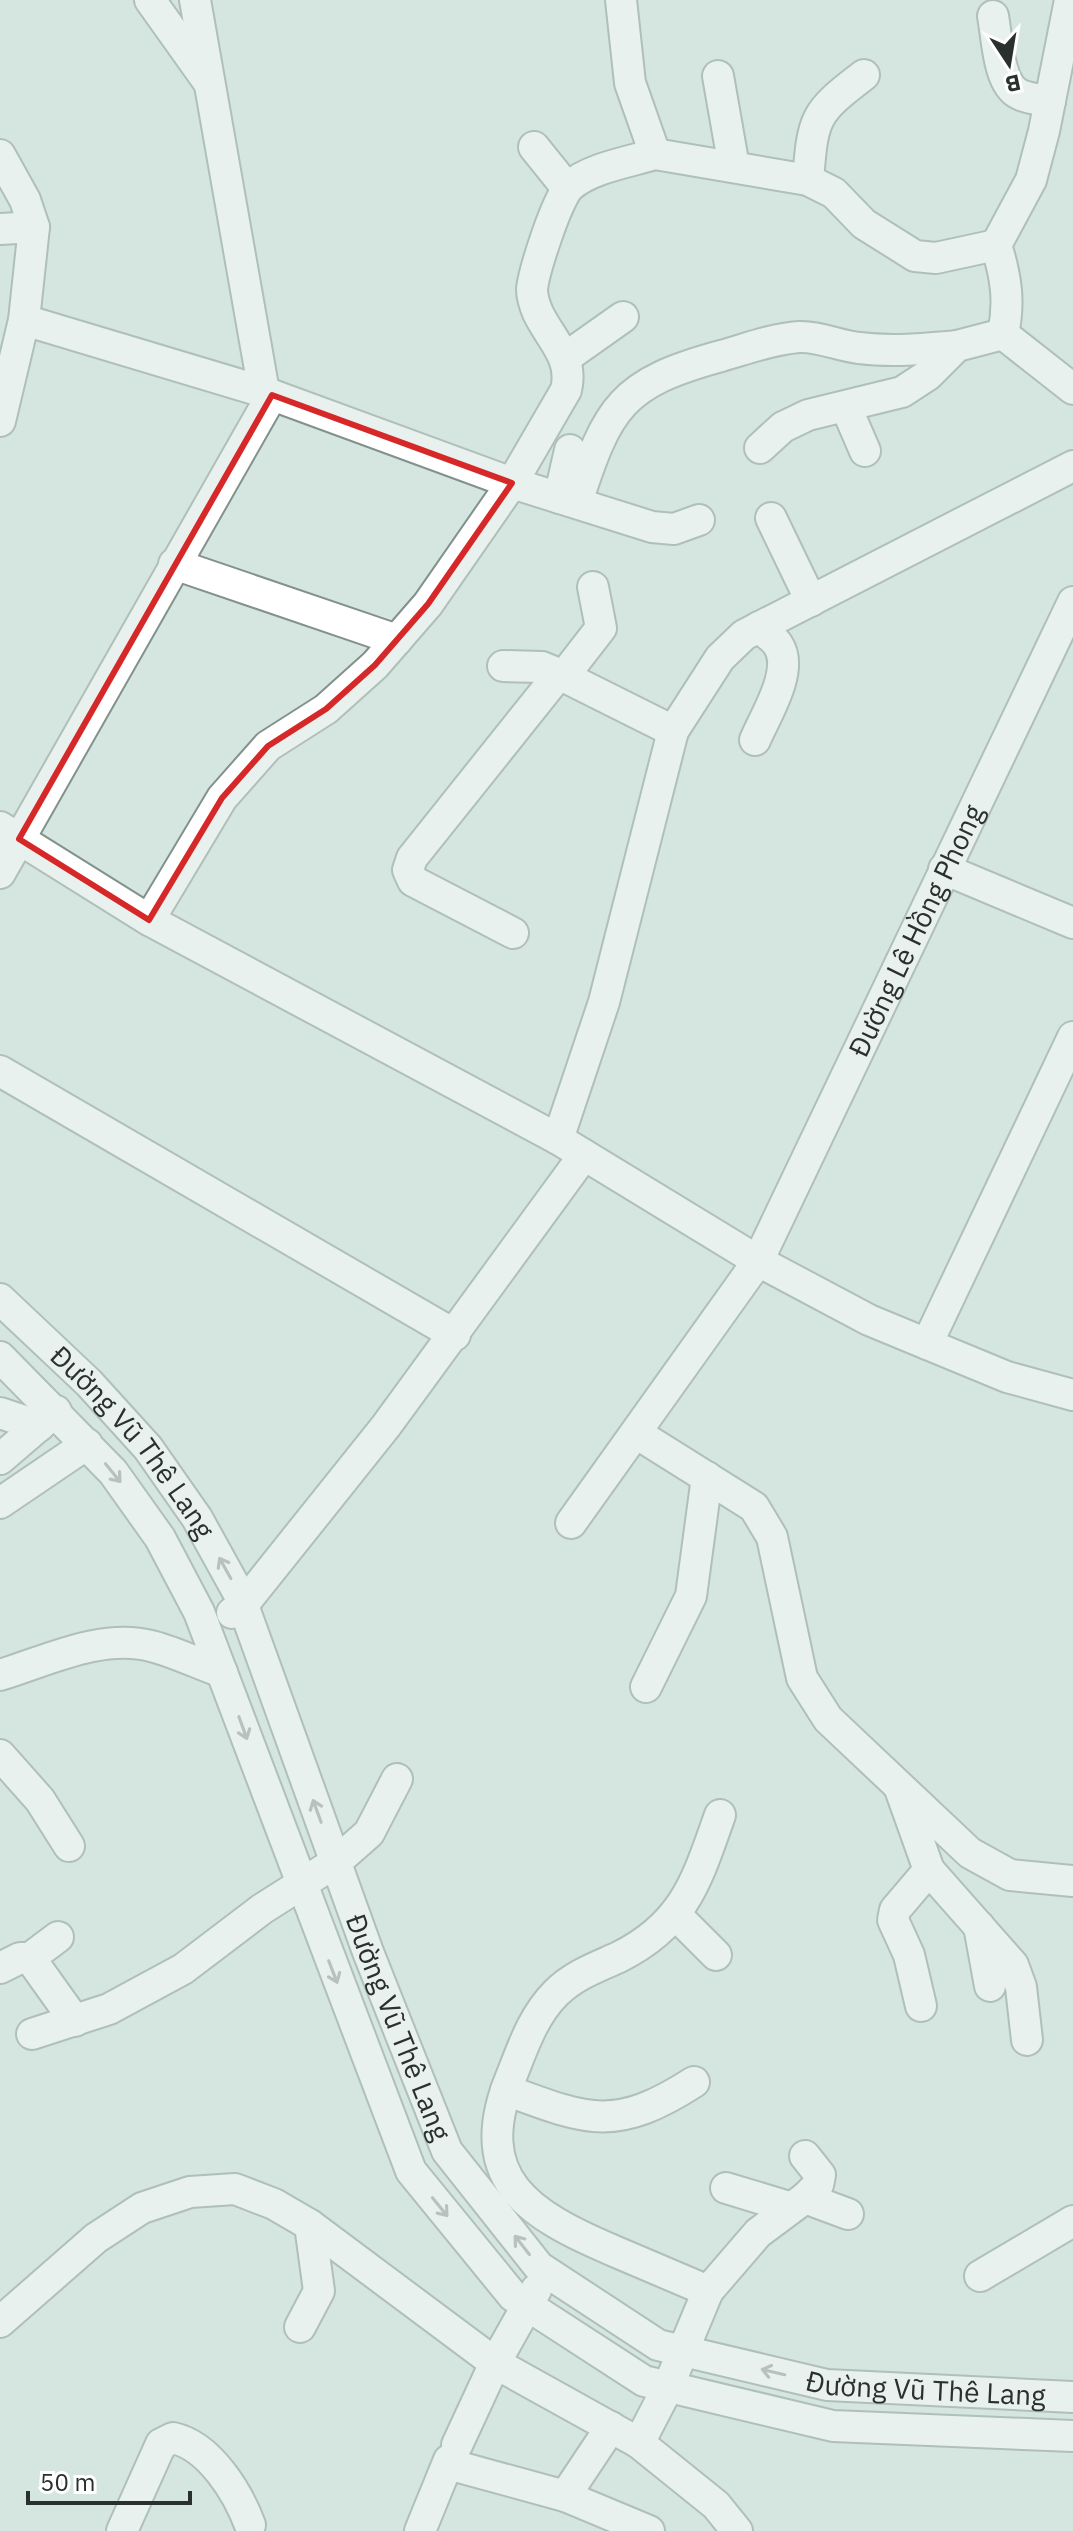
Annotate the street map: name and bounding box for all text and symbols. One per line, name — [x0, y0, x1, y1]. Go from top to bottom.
north arrow — [969, 24, 1049, 104]
text: B — [1003, 68, 1023, 100]
street label: Đường Lê Hồng Phong — [839, 798, 992, 1063]
street label: Đường Vũ Thê Lang — [43, 1337, 224, 1545]
one-way arrow — [104, 1462, 121, 1483]
one-way arrow — [217, 1557, 232, 1581]
one-way arrow — [236, 1715, 251, 1740]
one-way arrow — [309, 1799, 324, 1824]
street label: Đường Vũ Thê Lang — [338, 1909, 460, 2146]
one-way arrow — [327, 1959, 341, 1984]
one-way arrow — [431, 2196, 449, 2217]
one-way arrow — [513, 2235, 530, 2256]
street label: Đường Vũ Thê Lang — [802, 2362, 1047, 2414]
one-way arrow — [760, 2364, 786, 2379]
scale bar — [28, 2455, 190, 2505]
text: 50 m — [40, 2466, 95, 2498]

